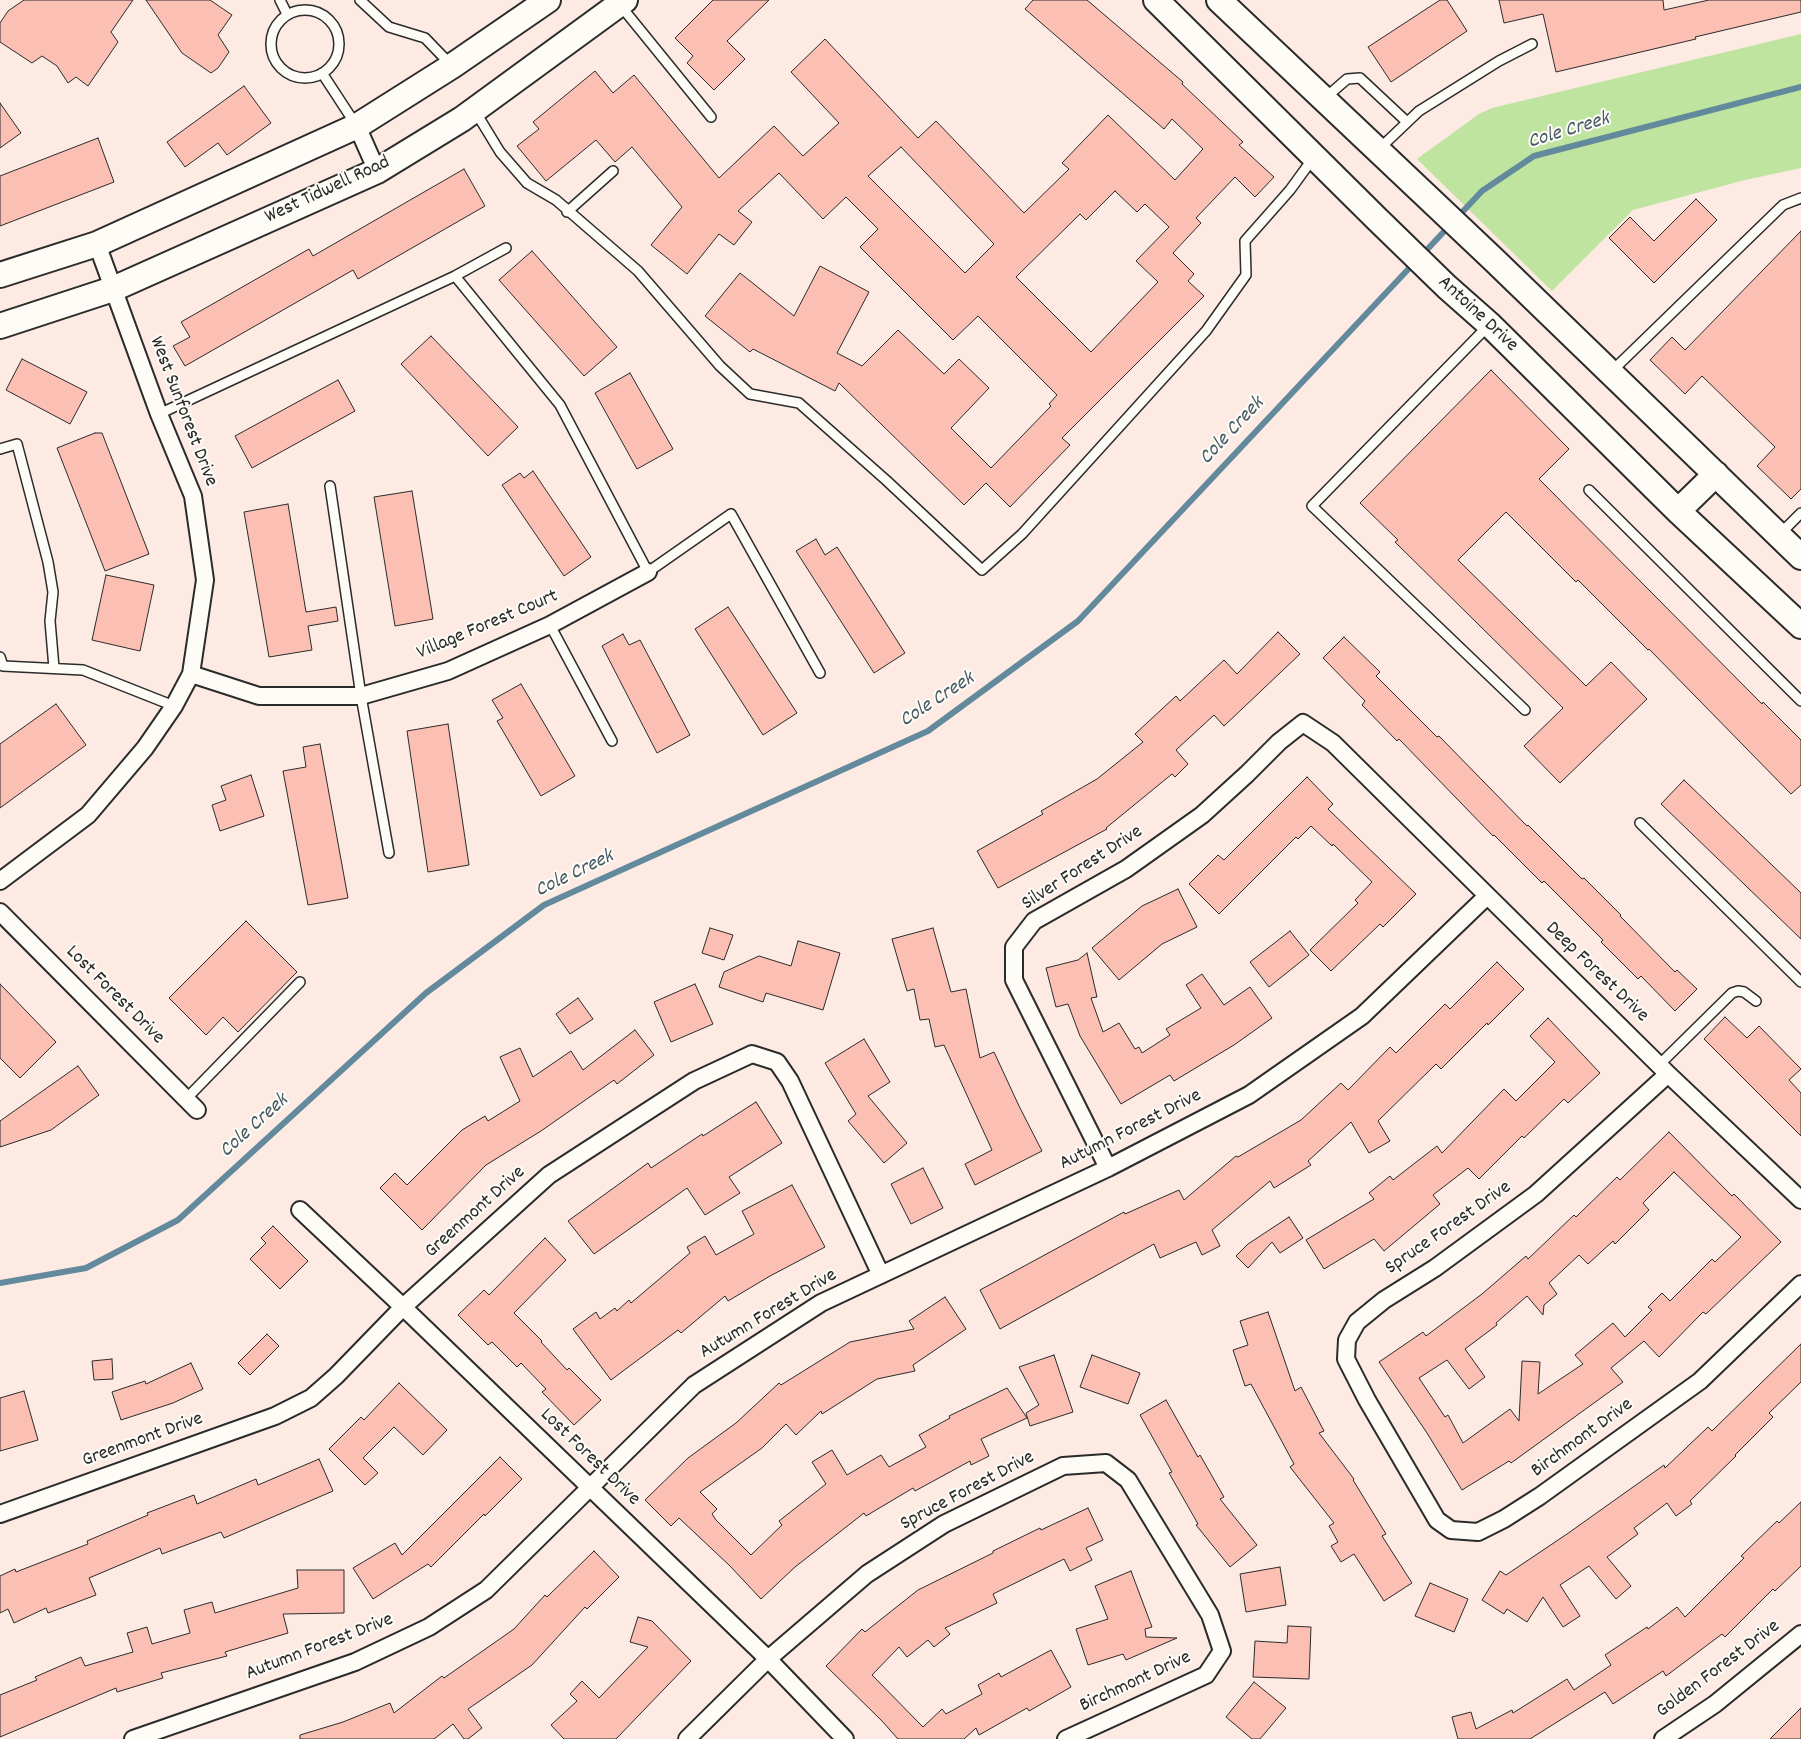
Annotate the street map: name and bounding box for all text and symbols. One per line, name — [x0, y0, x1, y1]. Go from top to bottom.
water label: Cole Creek — [1525, 108, 1613, 156]
street label: West Tidwell Road — [262, 152, 394, 230]
street label: Antoine Drive — [1432, 272, 1522, 358]
street label: West Sunforest Drive — [142, 334, 222, 490]
water label: Cole Creek — [1195, 393, 1271, 471]
street label: Village Forest Court — [414, 585, 562, 667]
water label: Cole Creek — [896, 668, 980, 734]
street label: Silver Forest Drive — [1018, 821, 1148, 917]
water label: Cole Creek — [532, 845, 618, 905]
street label: Deep Forest Drive — [1539, 918, 1653, 1028]
street label: Lost Forest Drive — [59, 941, 169, 1051]
street label: Autumn Forest Drive — [1056, 1085, 1206, 1177]
water label: Cole Creek — [215, 1090, 295, 1164]
street label: Greenmont Drive — [421, 1162, 531, 1264]
street label: Spruce Forest Drive — [1381, 1177, 1517, 1281]
street label: Autumn Forest Drive — [696, 1265, 842, 1365]
street label: Birchmont Drive — [1527, 1394, 1639, 1484]
street label: Lost Forest Drive — [534, 1404, 644, 1512]
street label: Greenmont Drive — [79, 1408, 207, 1474]
street label: Spruce Forest Drive — [897, 1447, 1039, 1537]
street label: Autumn Forest Drive — [243, 1609, 397, 1687]
street label: Golden Forest Drive — [1652, 1616, 1786, 1724]
street label: Birchmont Drive — [1076, 1647, 1196, 1719]

